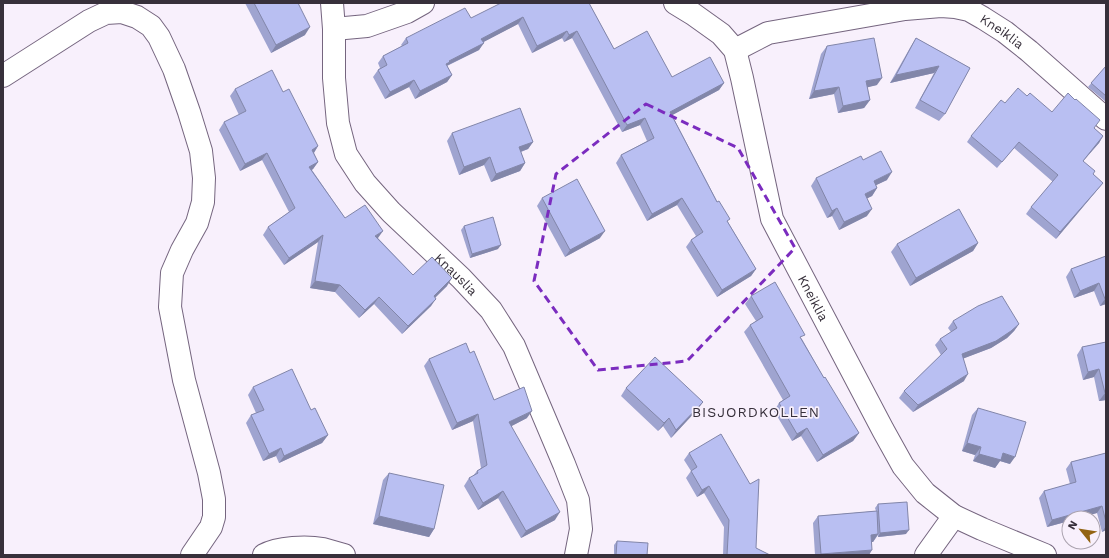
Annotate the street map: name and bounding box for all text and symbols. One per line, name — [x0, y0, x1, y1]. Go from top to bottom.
street label: Kneiklia — [978, 11, 1027, 52]
street label: Knauslia — [432, 250, 481, 299]
street label: Kneiklia — [795, 272, 832, 324]
district label: BISJORDKOLLEN — [692, 404, 820, 420]
north arrow — [1061, 510, 1101, 550]
text: N — [1065, 518, 1080, 532]

